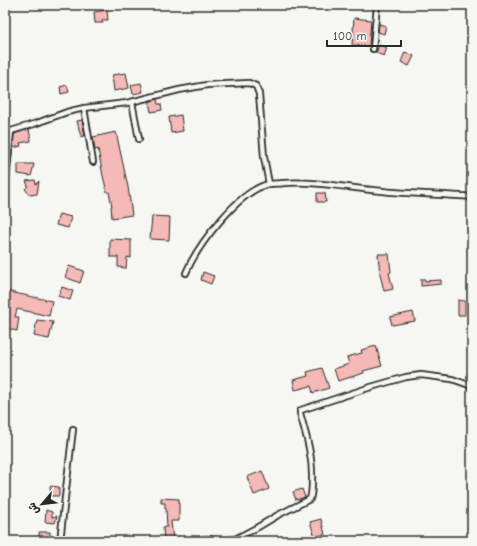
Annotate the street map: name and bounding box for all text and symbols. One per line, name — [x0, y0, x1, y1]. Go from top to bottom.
scale bar — [327, 22, 401, 48]
text: 100 m — [333, 29, 366, 43]
north arrow — [22, 484, 62, 524]
text: ش — [25, 500, 42, 517]

